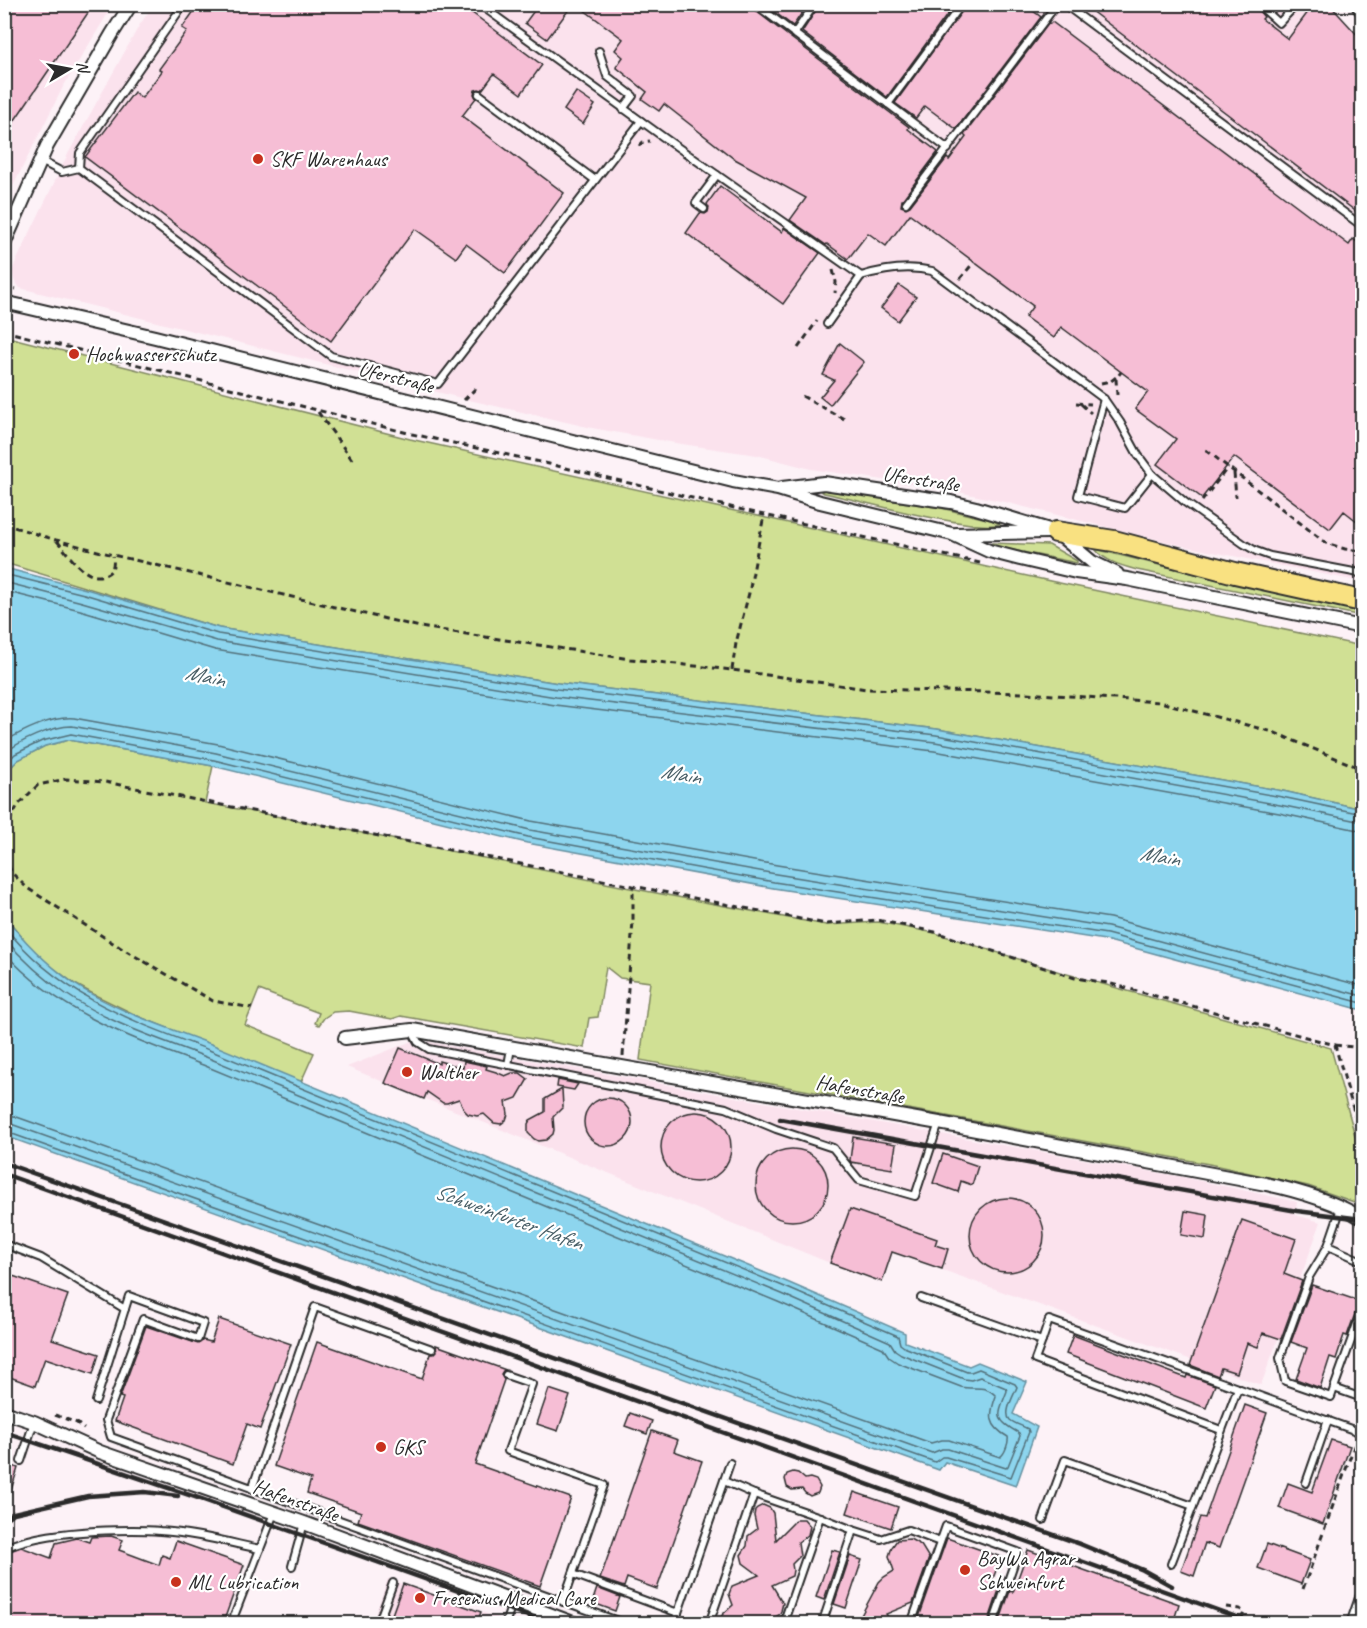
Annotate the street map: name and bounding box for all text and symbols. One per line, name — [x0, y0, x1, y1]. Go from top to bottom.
north arrow — [39, 39, 99, 99]
text: N — [72, 60, 94, 76]
place label: SKF Warenhaus — [270, 146, 388, 172]
marker: SKF Warenhaus — [251, 152, 265, 166]
place label: Hochwasserschutz — [86, 341, 218, 367]
marker: Hochwasserschutz — [67, 347, 81, 361]
street label: Uferstraße — [356, 355, 438, 399]
street label: Uferstraße — [881, 460, 963, 498]
water label: Main — [183, 658, 229, 694]
water label: Main — [659, 757, 705, 792]
water label: Main — [1138, 839, 1184, 874]
place label: Walther — [419, 1059, 480, 1085]
marker: Walther — [400, 1065, 414, 1079]
street label: Hafenstraße — [814, 1068, 908, 1110]
water label: Schweinfurter Hafen — [431, 1177, 589, 1257]
place label: GKS — [393, 1434, 426, 1460]
marker: GKS — [374, 1440, 388, 1454]
street label: Hafenstraße — [250, 1473, 344, 1528]
place label: BayWa Agrar Schweinfurt — [977, 1545, 1077, 1595]
marker: BayWa Agrar Schweinfurt — [958, 1563, 972, 1577]
place label: ML Lubrication — [188, 1569, 299, 1595]
marker: ML Lubrication — [169, 1575, 183, 1589]
place label: Fresenius Medical Care — [432, 1585, 597, 1611]
marker: Fresenius Medical Care — [413, 1591, 427, 1605]

